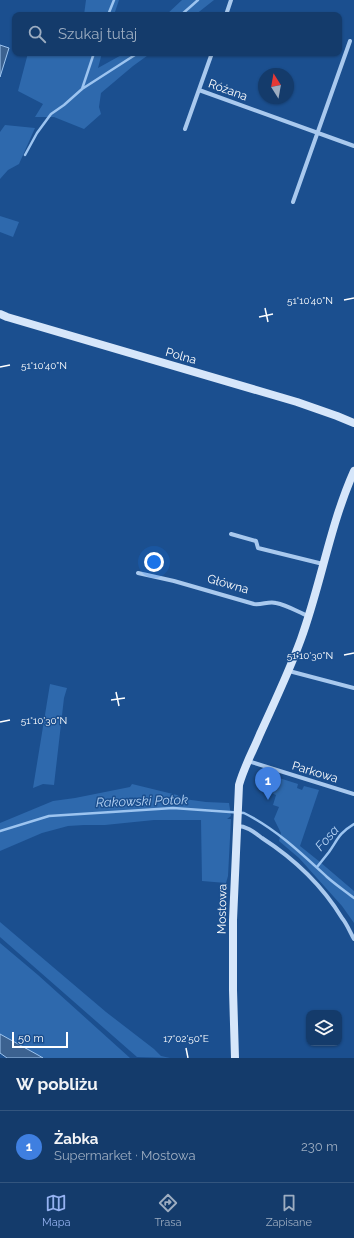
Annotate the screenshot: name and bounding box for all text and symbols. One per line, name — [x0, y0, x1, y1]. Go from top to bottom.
search box — [12, 12, 342, 56]
icon: search — [26, 23, 48, 45]
text: Szukaj tutaj — [58, 25, 137, 43]
north arrow — [258, 68, 294, 104]
street label: Różana — [207, 76, 249, 104]
text: 51°10'40"N — [287, 295, 333, 306]
street label: Polna — [164, 345, 198, 367]
text: 51°10'40"N — [21, 360, 67, 371]
your location — [144, 552, 164, 572]
street label: Główna — [206, 571, 250, 597]
text: 51°10'30"N — [287, 650, 333, 661]
text: 51°10'30"N — [21, 715, 67, 726]
street label: Parkowa — [290, 758, 340, 786]
pin: 1 — [255, 767, 281, 800]
water label: Rakowski Potok — [96, 792, 188, 810]
water label: Fosa — [312, 822, 342, 854]
street label: Mostowa — [215, 884, 229, 934]
map controls — [306, 1010, 342, 1046]
button: layers — [306, 1010, 342, 1046]
scale bar — [12, 1030, 68, 1049]
text: 50 m — [18, 1032, 44, 1045]
text: 17°02'50"E — [163, 1033, 209, 1044]
text: W pobliżu — [16, 1074, 98, 1094]
text: Żabka — [54, 1130, 98, 1148]
text: 1 — [26, 1139, 32, 1154]
text: 230 m — [301, 1139, 338, 1154]
text: Supermarket · Mostowa — [54, 1148, 196, 1163]
tab: Mapa — [42, 1192, 70, 1229]
tab: Trasa — [155, 1192, 181, 1229]
tab: Zapisane — [266, 1192, 312, 1229]

